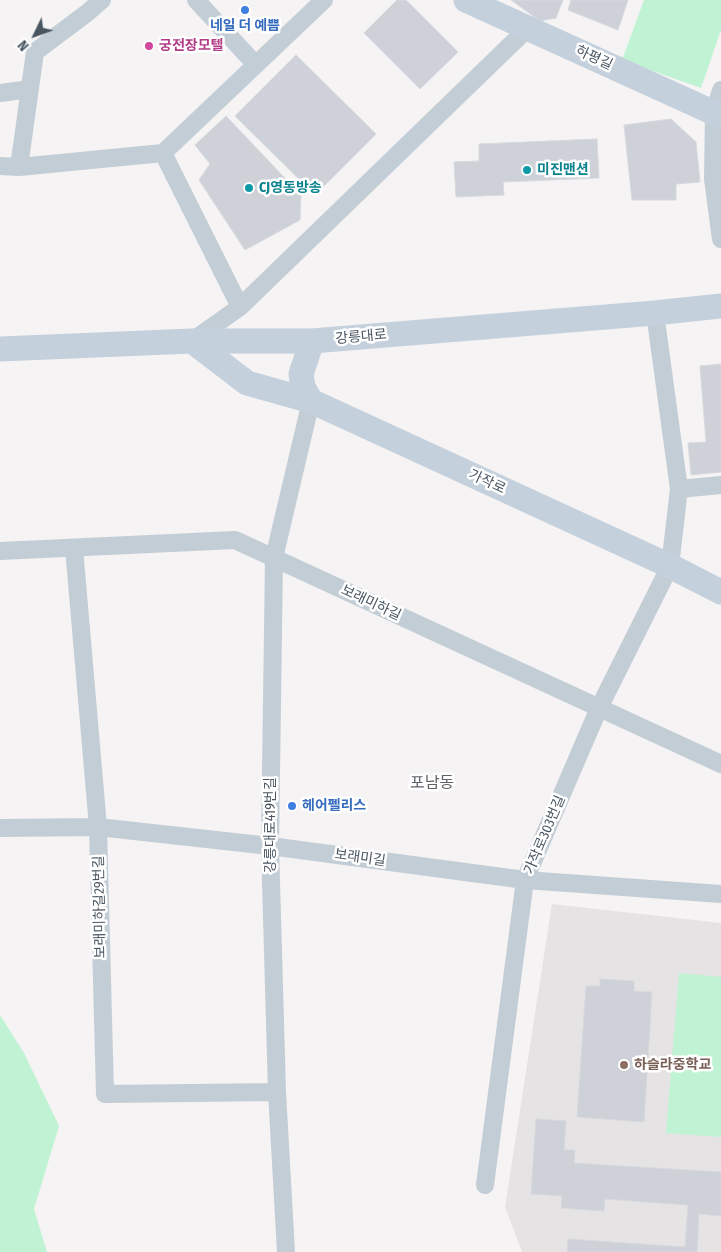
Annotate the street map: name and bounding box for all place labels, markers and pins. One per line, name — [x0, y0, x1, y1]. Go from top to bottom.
marker: 네일 더 예쁨 — [239, 4, 251, 16]
place label: 네일 더 예쁨 — [210, 18, 280, 34]
place label: 궁전장모텔 — [159, 38, 223, 54]
marker: 궁전장모텔 — [143, 40, 155, 52]
place label: 미진맨션 — [537, 162, 589, 178]
marker: 미진맨션 — [521, 164, 533, 176]
place label: CJ영동방송 — [259, 180, 322, 196]
marker: CJ영동방송 — [243, 182, 255, 194]
place label: 헤어펠리스 — [302, 798, 366, 814]
marker: 헤어펠리스 — [286, 800, 298, 812]
place label: 하슬라중학교 — [634, 1057, 711, 1073]
marker: 하슬라중학교 — [618, 1059, 630, 1071]

